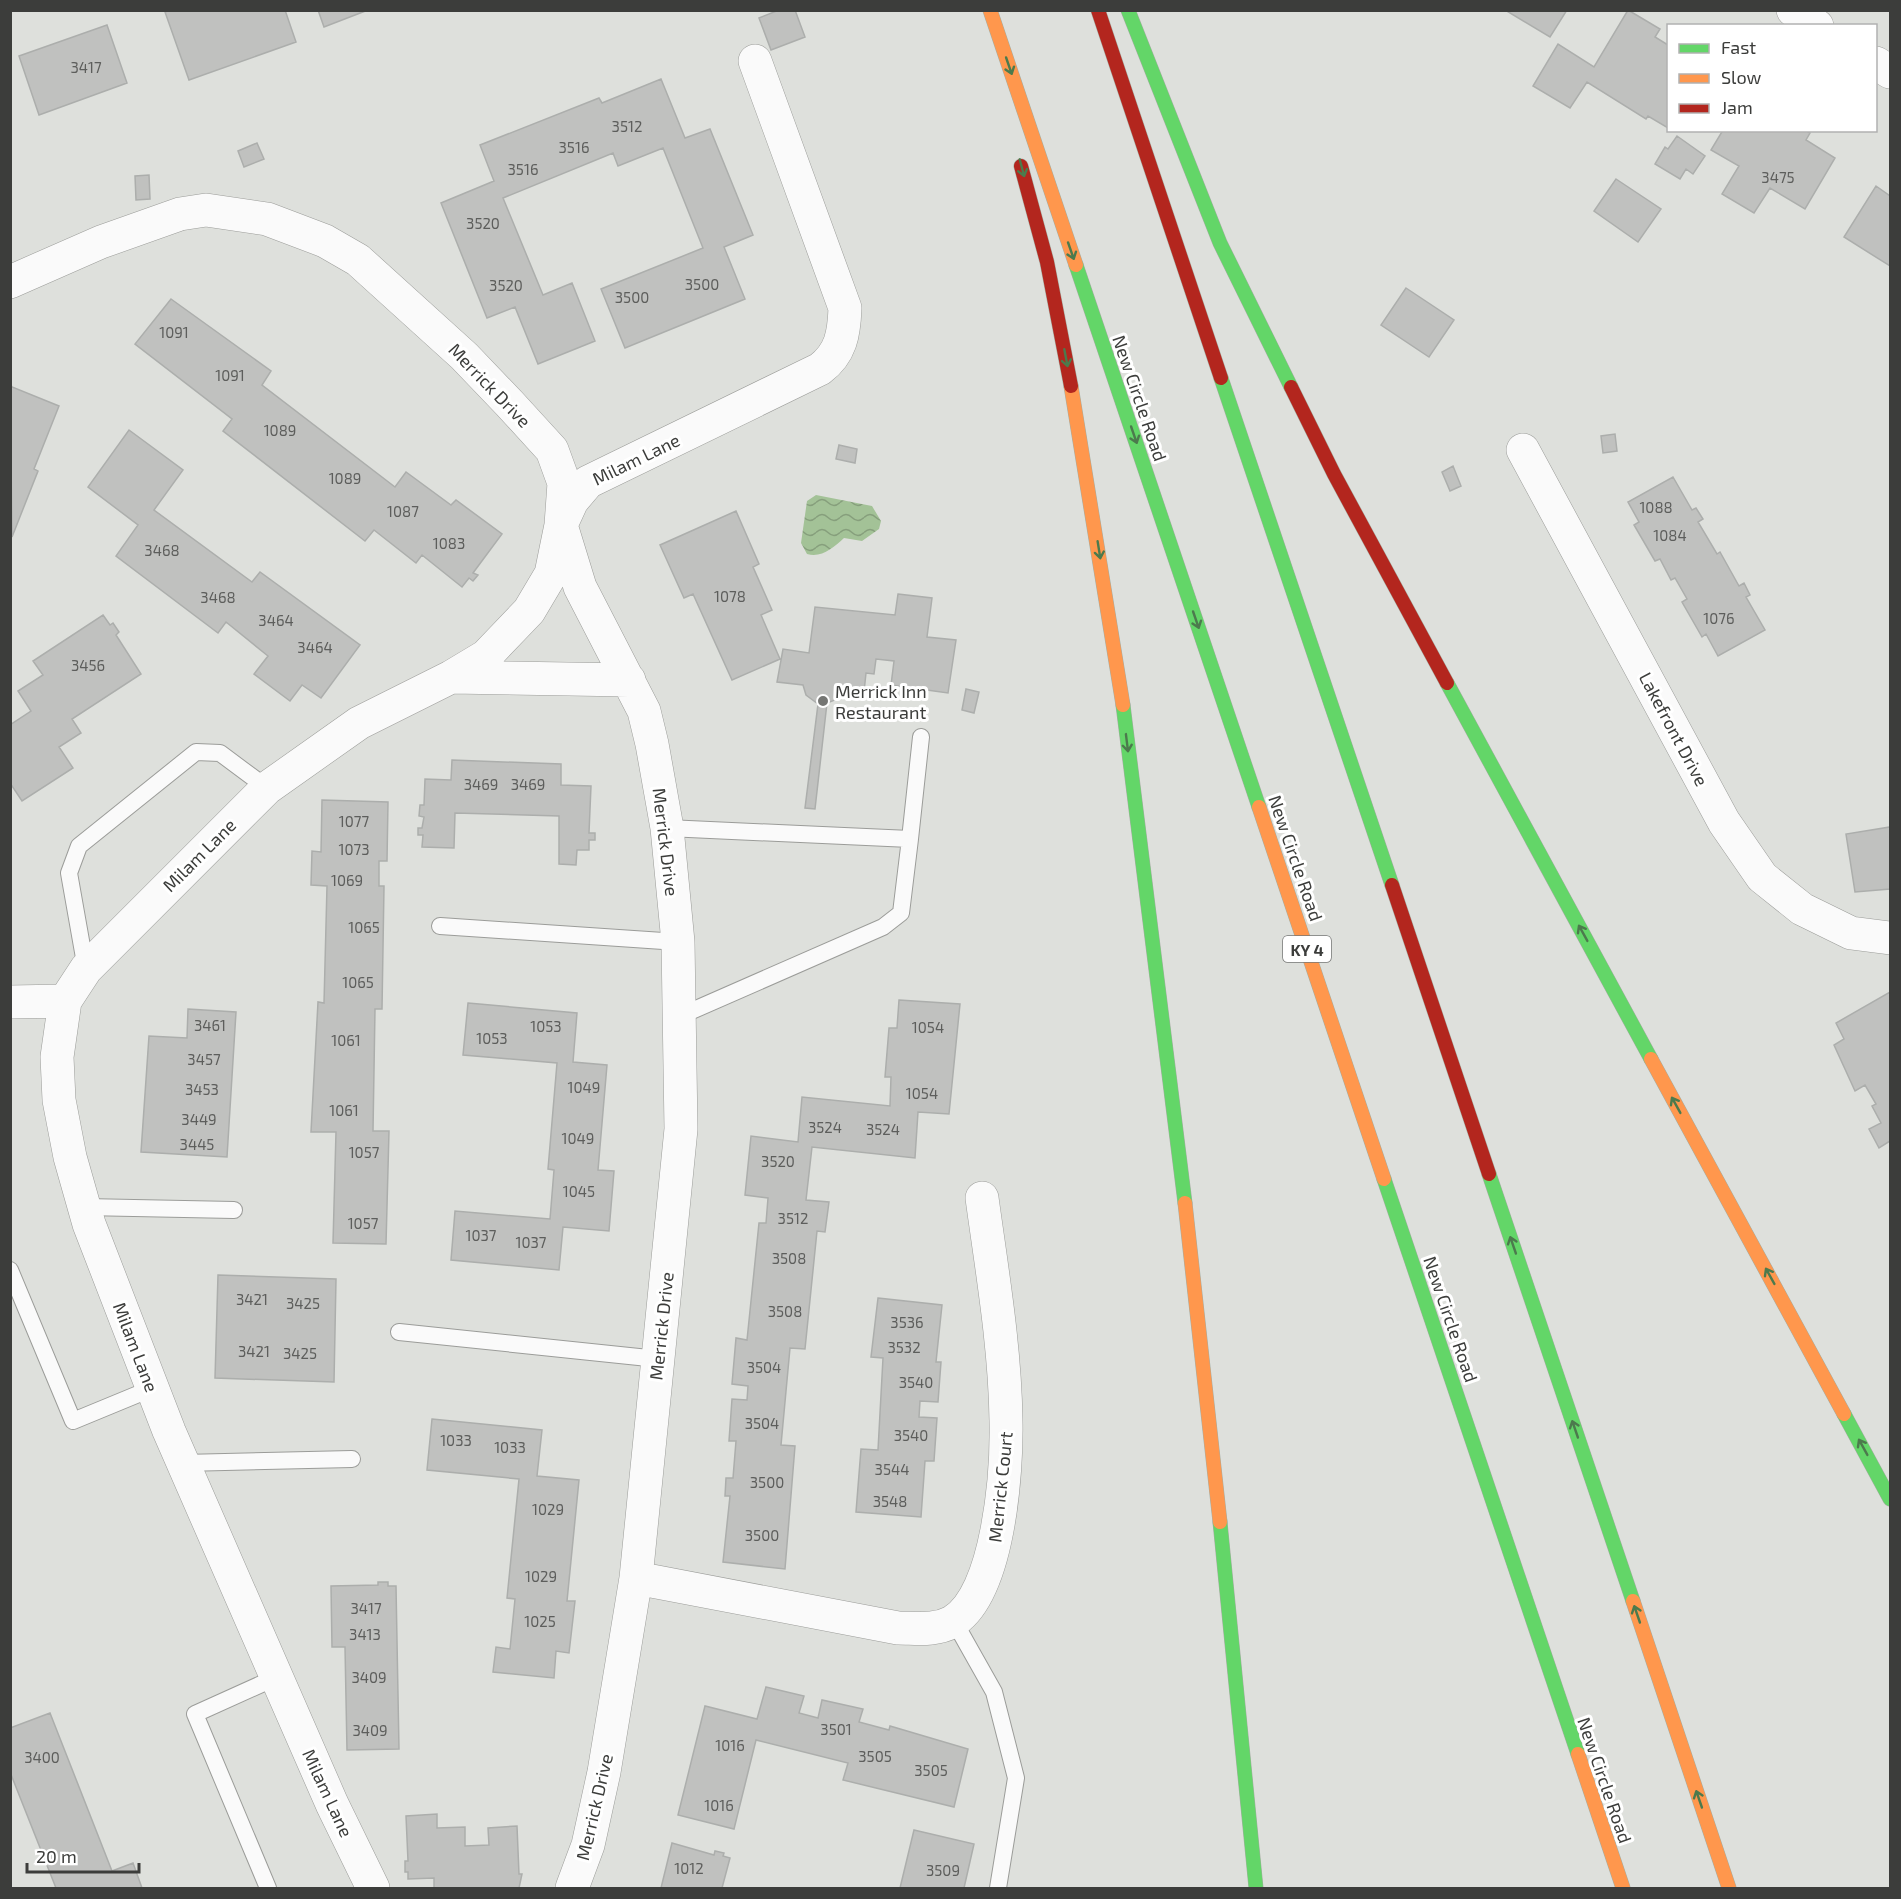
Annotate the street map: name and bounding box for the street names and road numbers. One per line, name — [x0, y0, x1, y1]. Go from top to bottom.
street label: New Circle Road — [1108, 332, 1172, 464]
street label: Merrick Drive — [444, 338, 536, 432]
street label: Milam Lane — [589, 428, 683, 490]
street label: Lakefront Drive — [1635, 668, 1713, 790]
street label: Merrick Drive — [648, 787, 684, 897]
street label: New Circle Road — [1264, 792, 1328, 924]
street label: Milam Lane — [158, 814, 240, 896]
road number: KY 4 — [1283, 936, 1331, 962]
street label: New Circle Road — [1419, 1253, 1483, 1385]
street label: Merrick Drive — [644, 1271, 678, 1381]
street label: Milam Lane — [109, 1299, 163, 1395]
street label: Merrick Court — [983, 1431, 1017, 1543]
street label: New Circle Road — [1573, 1714, 1637, 1846]
street label: Milam Lane — [298, 1746, 358, 1840]
street label: Merrick Drive — [571, 1751, 617, 1863]

